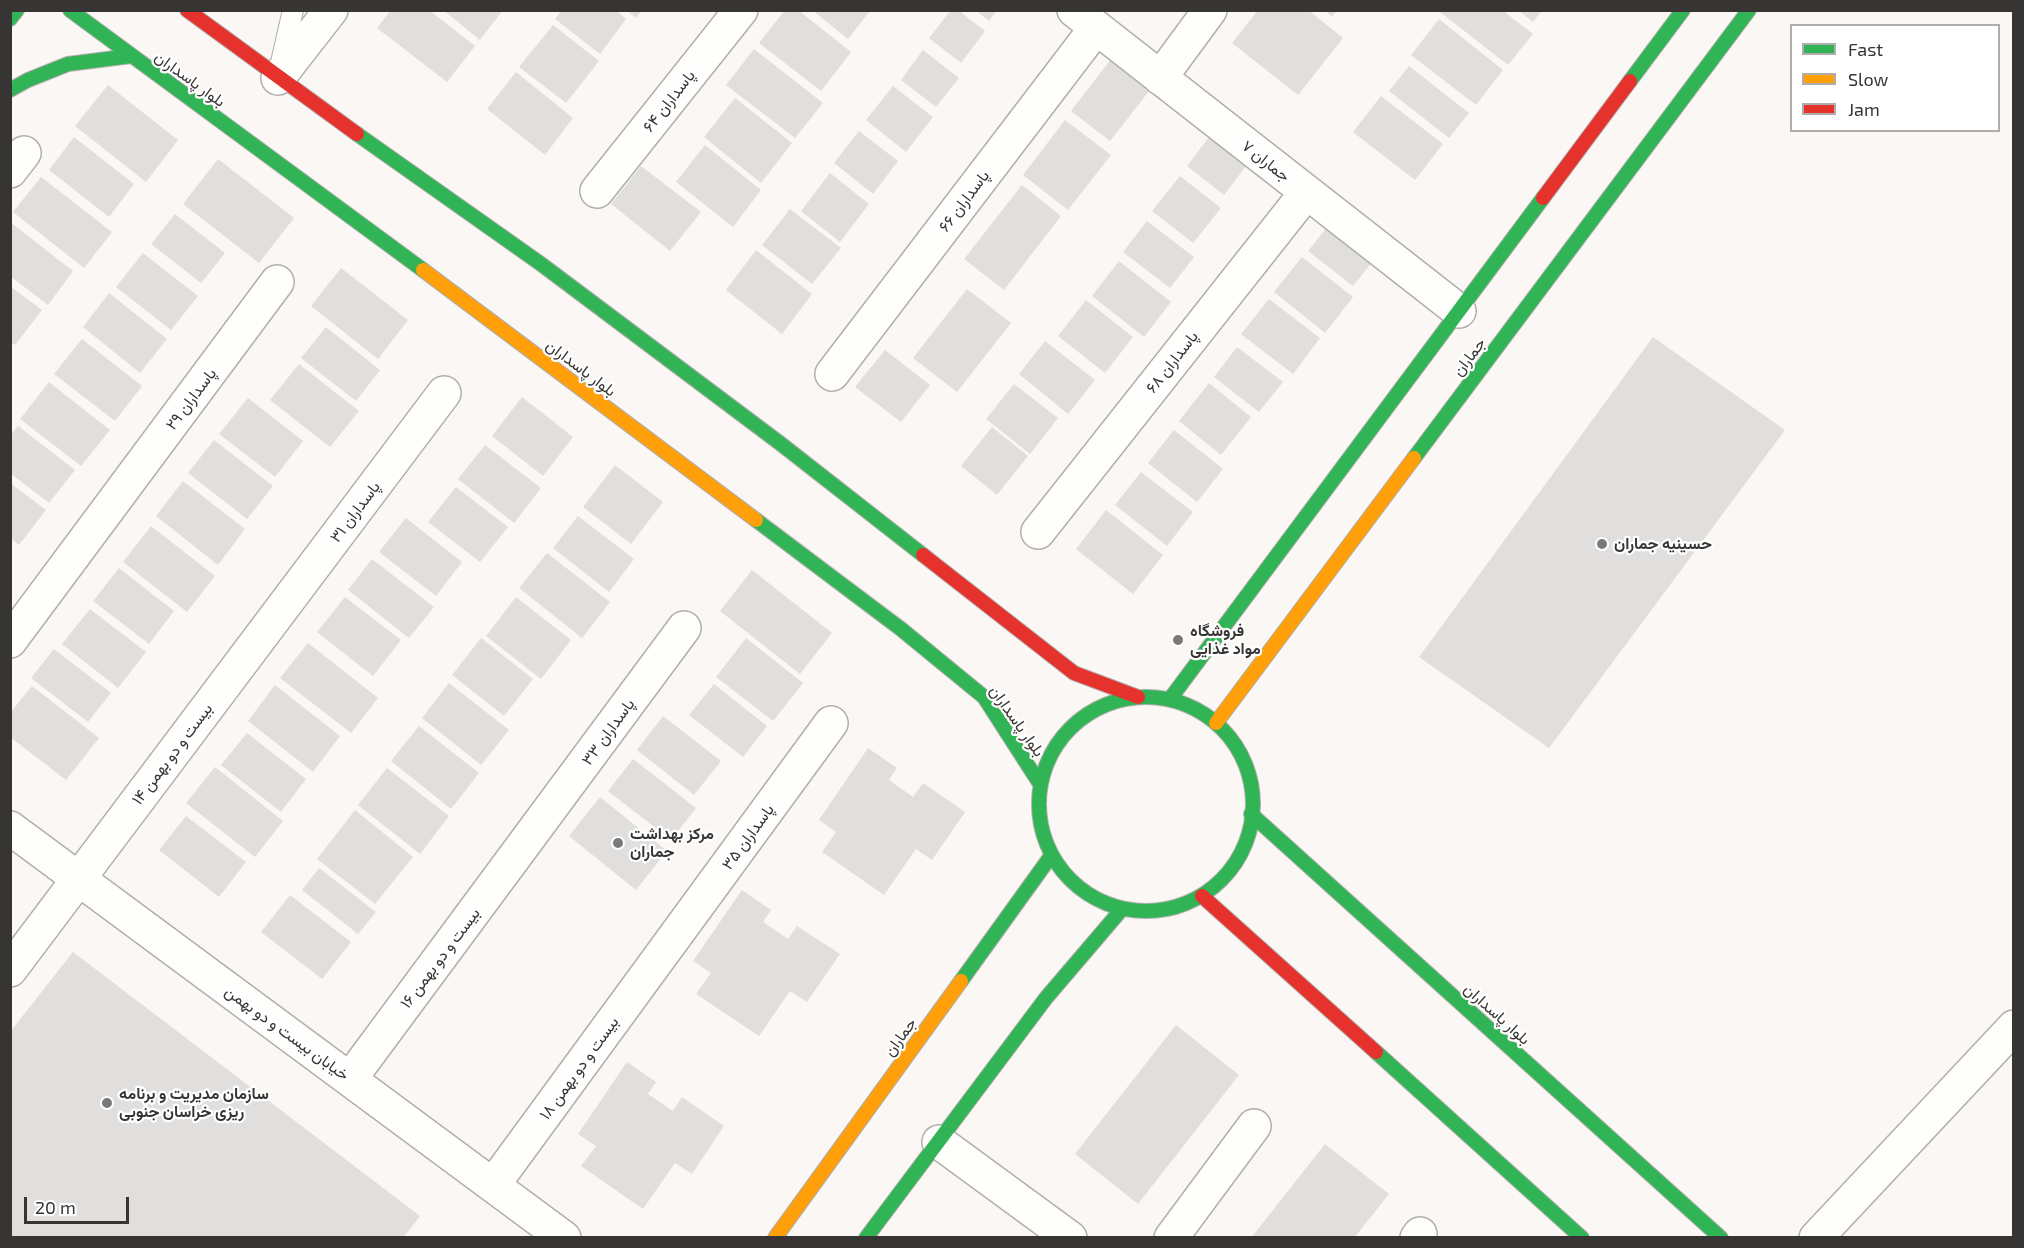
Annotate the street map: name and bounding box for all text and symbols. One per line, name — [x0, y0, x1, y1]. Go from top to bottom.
legend — [1790, 24, 2000, 132]
text: Fast — [1848, 38, 1883, 60]
street label: بلوار پاسداران — [151, 47, 229, 111]
street label: پاسداران ۶۴ — [639, 66, 699, 136]
text: Slow — [1848, 68, 1888, 90]
text: Jam — [1848, 98, 1880, 120]
street label: جماران ۷ — [1238, 136, 1294, 186]
street label: پاسداران ۶۶ — [935, 166, 993, 236]
street label: پاسداران ۶۸ — [1142, 327, 1202, 397]
street label: جماران — [1448, 334, 1490, 380]
street label: بلوار پاسداران — [542, 335, 620, 401]
street label: پاسداران ۲۹ — [161, 364, 221, 434]
street label: پاسداران ۳۱ — [326, 478, 384, 546]
place label: حسینیه جماران — [1614, 534, 1712, 554]
marker: حسینیه جماران — [1595, 537, 1609, 551]
place label: فروشگاه مواد غذایی — [1190, 621, 1261, 659]
marker: فروشگاه مواد غذایی — [1171, 633, 1185, 647]
street label: بلوار پاسداران — [985, 682, 1049, 760]
street label: پاسداران ۳۳ — [577, 695, 639, 769]
street label: بیست و دو بهمن ۱۴ — [128, 699, 216, 809]
street label: پاسداران ۳۵ — [718, 800, 778, 874]
place label: مرکز بهداشت جماران — [630, 824, 714, 862]
marker: مرکز بهداشت جماران — [611, 836, 625, 850]
street label: بیست و دو بهمن ۱۶ — [396, 904, 484, 1012]
street label: بلوار پاسداران — [1460, 979, 1534, 1049]
street label: خیابان بیست و دو بهمن — [221, 981, 353, 1085]
street label: بیست و دو بهمن ۱۸ — [535, 1013, 623, 1123]
street label: جماران — [880, 1014, 920, 1060]
place label: سازمان مدیریت و برنامه ریزی خراسان جنوبی — [119, 1084, 269, 1122]
marker: سازمان مدیریت و برنامه ریزی خراسان جنوبی — [100, 1096, 114, 1110]
scale bar — [27, 1185, 132, 1223]
text: 20 m — [35, 1196, 76, 1218]

